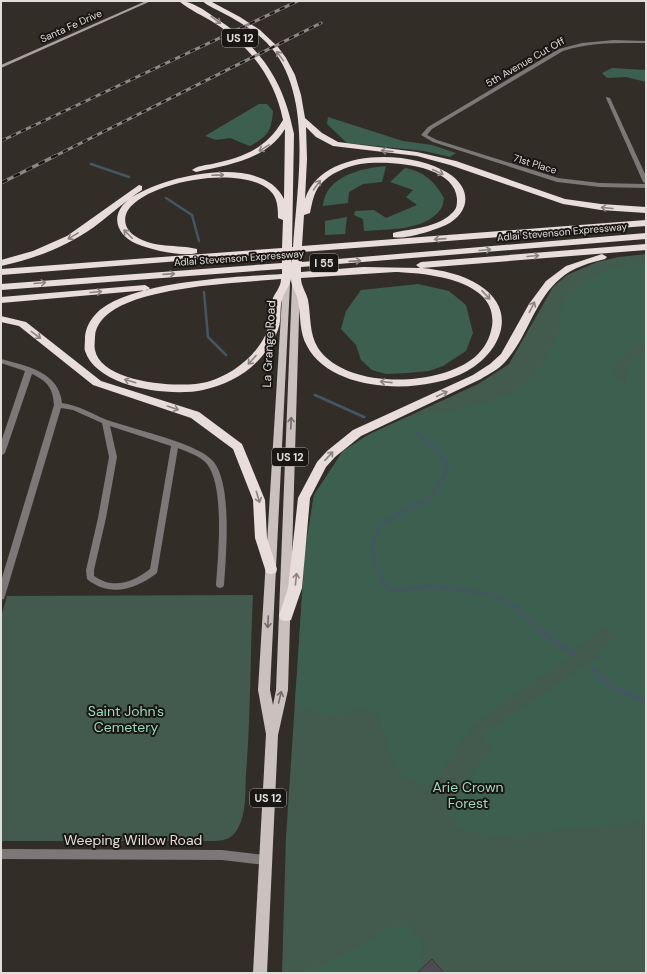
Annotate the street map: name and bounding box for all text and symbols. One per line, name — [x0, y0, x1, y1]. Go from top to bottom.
street label: Santa Fe Drive — [38, 6, 104, 45]
one-way arrow — [210, 16, 221, 24]
road number: US 12 — [222, 29, 258, 47]
street label: 5th Avenue Cut Off — [483, 34, 567, 90]
one-way arrow — [276, 50, 285, 61]
one-way arrow — [258, 144, 270, 152]
one-way arrow — [381, 147, 394, 155]
street label: 71st Place — [512, 151, 559, 177]
one-way arrow — [432, 169, 444, 176]
one-way arrow — [211, 171, 224, 178]
one-way arrow — [313, 179, 321, 190]
one-way arrow — [601, 204, 614, 211]
street label: Adlai Stevenson Expressway — [496, 220, 628, 244]
one-way arrow — [123, 229, 133, 239]
one-way arrow — [67, 233, 79, 241]
one-way arrow — [434, 235, 447, 242]
one-way arrow — [478, 246, 491, 253]
street label: Adlai Stevenson Expressway — [173, 247, 305, 269]
one-way arrow — [526, 253, 539, 260]
road number: I 55 — [310, 254, 338, 272]
one-way arrow — [348, 257, 361, 264]
one-way arrow — [163, 270, 176, 277]
one-way arrow — [33, 280, 46, 287]
one-way arrow — [89, 289, 102, 296]
one-way arrow — [481, 290, 491, 300]
street label: La Grange Road — [259, 300, 279, 388]
one-way arrow — [529, 301, 537, 313]
one-way arrow — [30, 331, 41, 339]
one-way arrow — [247, 355, 256, 365]
one-way arrow — [124, 377, 137, 384]
one-way arrow — [380, 379, 393, 386]
one-way arrow — [436, 390, 448, 397]
one-way arrow — [167, 404, 179, 412]
one-way arrow — [287, 417, 295, 430]
road number: US 12 — [272, 448, 308, 466]
one-way arrow — [324, 451, 334, 461]
one-way arrow — [255, 490, 262, 503]
one-way arrow — [292, 573, 300, 586]
one-way arrow — [264, 615, 271, 628]
one-way arrow — [277, 691, 285, 704]
park label: Saint John's Cemetery — [88, 702, 164, 736]
park label: Arie Crown Forest — [432, 778, 504, 812]
road number: US 12 — [250, 789, 286, 807]
street label: Weeping Willow Road — [64, 831, 202, 849]

